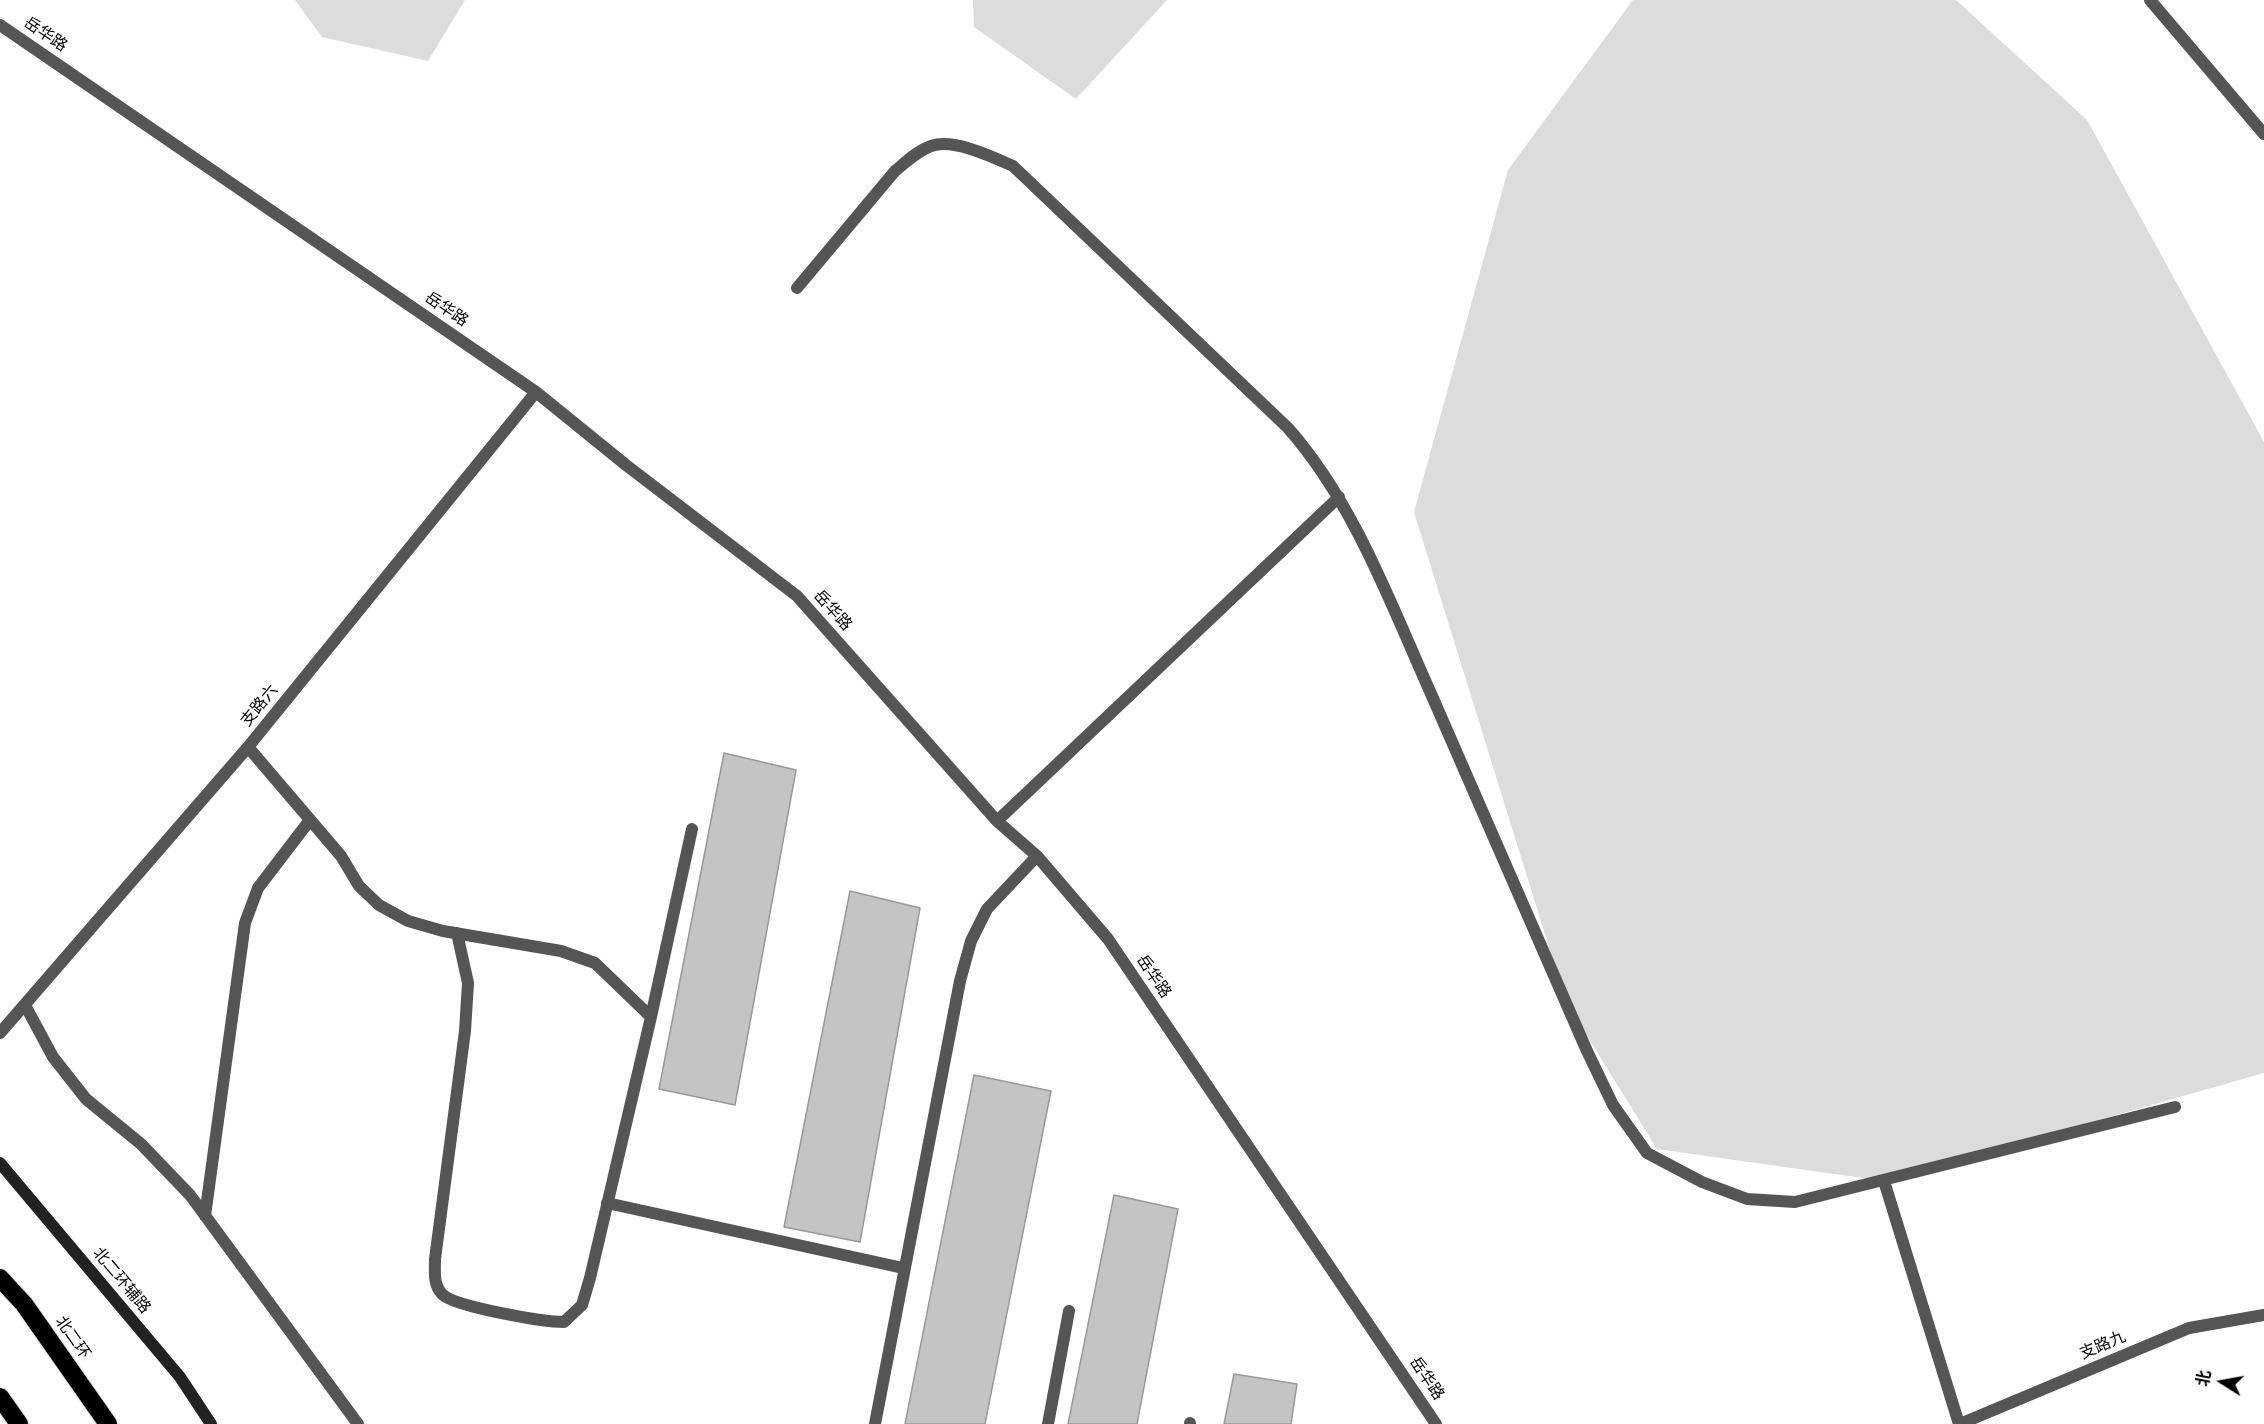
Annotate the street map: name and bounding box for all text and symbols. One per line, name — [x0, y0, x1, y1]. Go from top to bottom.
street label: 岳华路 — [20, 14, 70, 56]
street label: 岳华路 — [421, 289, 471, 331]
street label: 岳华路 — [809, 587, 855, 635]
street label: 支路六 — [237, 681, 283, 731]
street label: 岳华路 — [1132, 952, 1174, 1002]
street label: 北二环辅路 — [88, 1244, 154, 1318]
street label: 北二环 — [50, 1313, 94, 1363]
street label: 支路九 — [2077, 1328, 2129, 1364]
north arrow — [2192, 1352, 2252, 1412]
street label: 岳华路 — [1405, 1354, 1447, 1404]
text: 北 — [2193, 1369, 2215, 1388]

